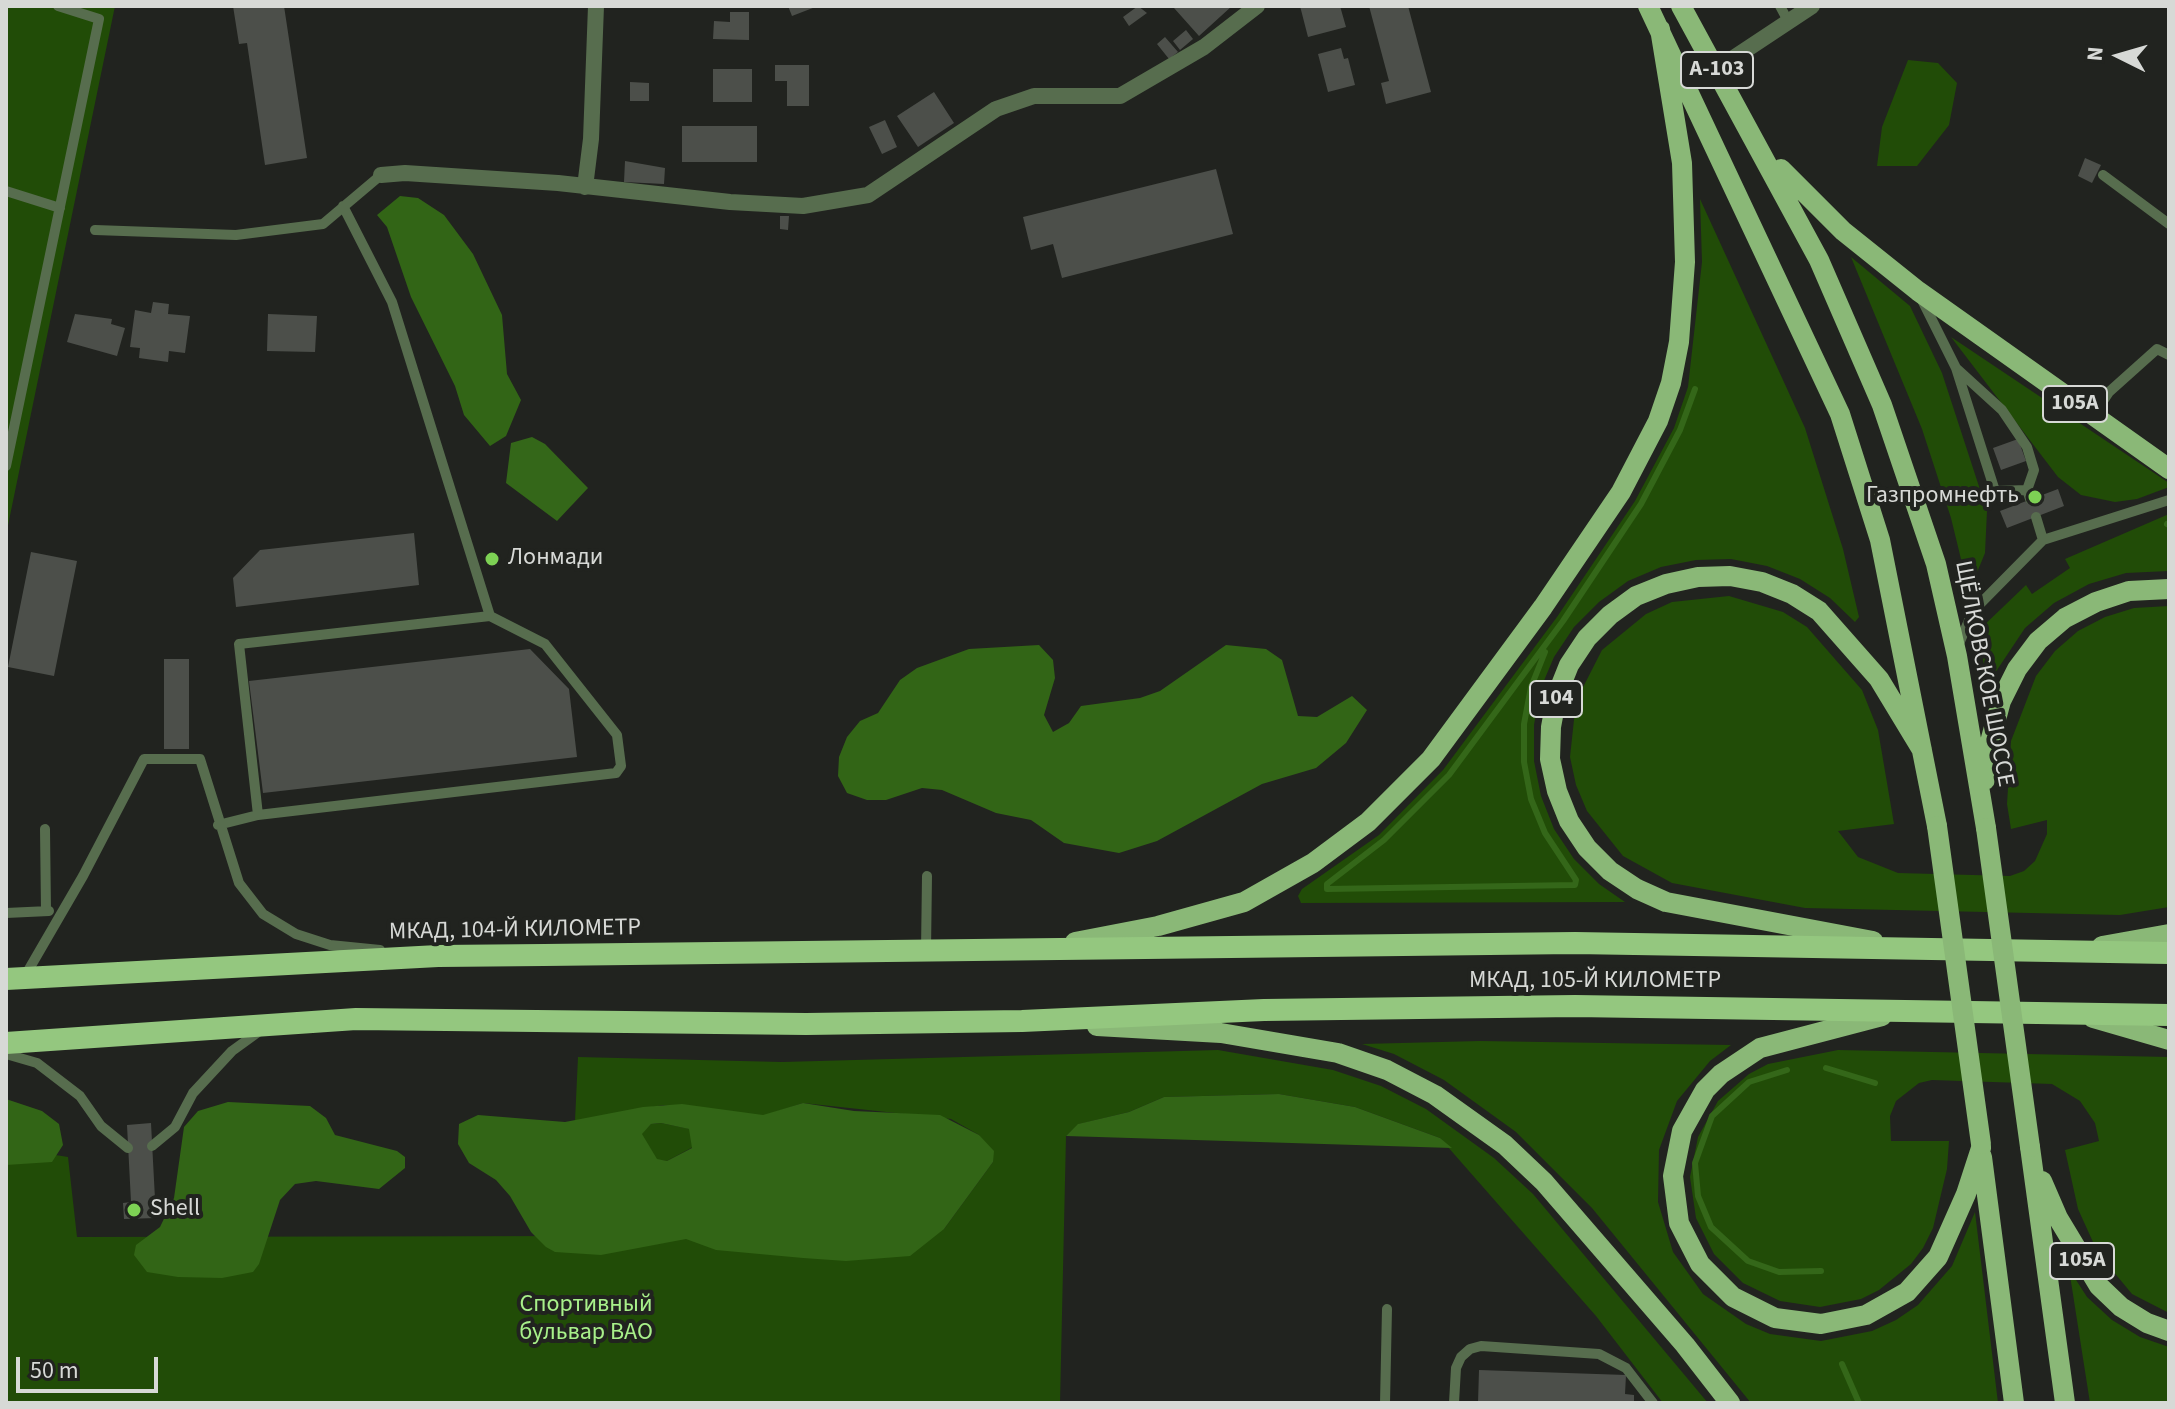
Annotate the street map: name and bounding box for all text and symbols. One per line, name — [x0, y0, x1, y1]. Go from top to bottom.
north arrow — [2079, 16, 2159, 96]
text: N — [2079, 45, 2112, 63]
road number: А-103 — [1681, 52, 1753, 88]
road number: 105A — [2043, 386, 2107, 422]
place label: Газпромнефть — [1866, 483, 2019, 511]
marker: Газпромнефть — [2026, 488, 2044, 506]
place label: Лонмади — [508, 545, 603, 573]
marker: Лонмади — [483, 550, 501, 568]
street label: ЩЁЛКОВСКОЕ ШОССЕ — [1947, 559, 2019, 789]
road number: 104 — [1530, 681, 1582, 717]
street label: МКАД, 104-Й КИЛОМЕТР — [389, 914, 641, 948]
street label: МКАД, 105-Й КИЛОМЕТР — [1469, 968, 1721, 996]
place label: Shell — [150, 1196, 200, 1224]
marker: Shell — [125, 1201, 143, 1219]
road number: 105A — [2050, 1243, 2114, 1279]
park label: Спортивный бульвар ВАО — [519, 1292, 653, 1348]
scale bar — [20, 1341, 162, 1391]
text: 50 m — [30, 1353, 79, 1388]

